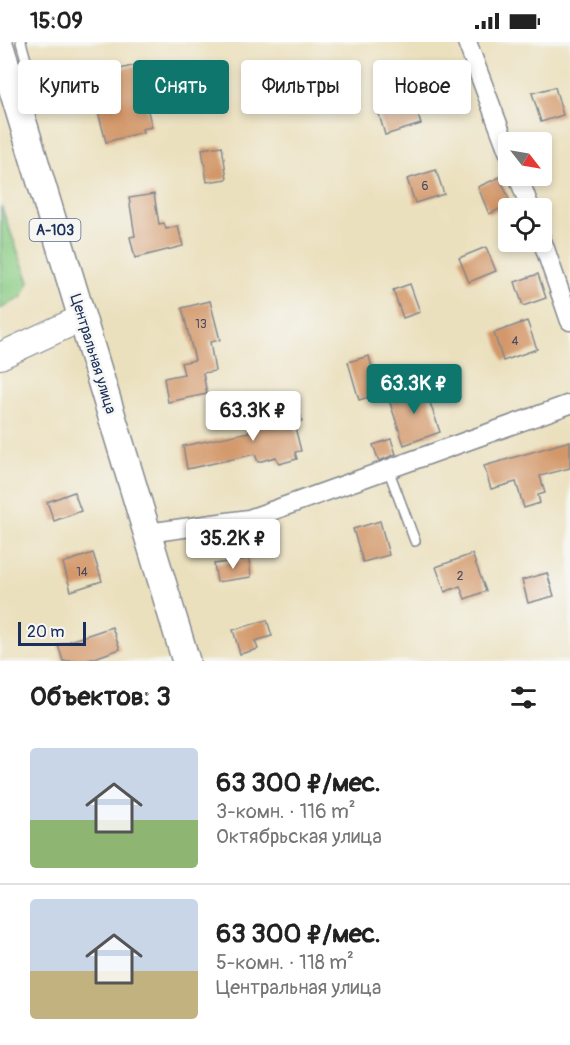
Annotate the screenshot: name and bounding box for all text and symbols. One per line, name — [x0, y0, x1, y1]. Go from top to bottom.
text: 15:09 — [30, 7, 83, 35]
chip: Купить — [18, 60, 121, 114]
chip: Снять — [133, 60, 229, 114]
chip: Фильтры — [241, 60, 361, 114]
chip: Новое — [373, 60, 471, 114]
north arrow — [498, 132, 552, 186]
map controls — [498, 132, 552, 252]
house number: 6 — [422, 179, 429, 194]
button: locate — [498, 198, 552, 252]
road number: А-103 — [29, 219, 80, 241]
street label: Центральная улица — [66, 292, 120, 416]
house number: 13 — [195, 317, 207, 332]
house number: 4 — [512, 334, 519, 349]
pin: 63.3K ₽ — [359, 364, 469, 415]
text: 63.3K ₽ — [381, 371, 447, 396]
pin: 63.3K ₽ — [198, 391, 308, 442]
text: 63.3K ₽ — [220, 398, 286, 423]
pin: 35.2K ₽ — [178, 519, 288, 570]
text: 35.2K ₽ — [200, 526, 266, 551]
house number: 14 — [76, 565, 88, 580]
house number: 2 — [457, 569, 464, 584]
scale bar — [18, 619, 86, 646]
text: 20 m — [27, 622, 65, 642]
text: Объектов: 3 — [30, 681, 171, 713]
icon: filters — [507, 681, 540, 714]
text: 63 300 ₽/мес. — [216, 767, 381, 799]
icon: home — [78, 772, 150, 844]
text: 3-комн. · 116 m² — [216, 799, 356, 824]
text: Октябрьская улица — [216, 824, 382, 849]
text: 63 300 ₽/мес. — [216, 918, 381, 950]
icon: home — [78, 923, 150, 995]
text: 5-комн. · 118 m² — [216, 950, 354, 975]
text: Центральная улица — [216, 975, 381, 1000]

